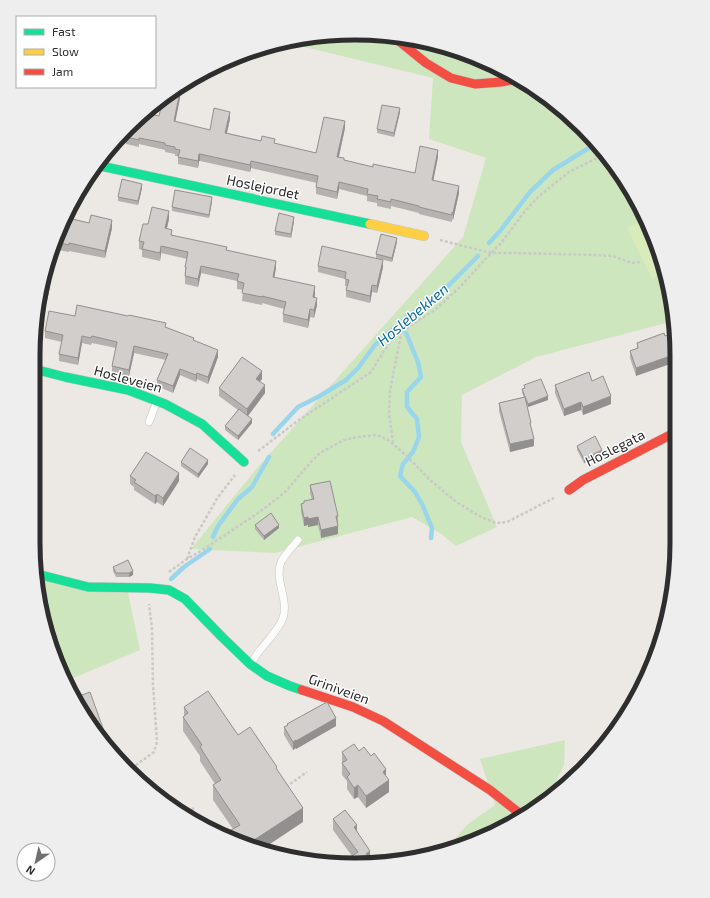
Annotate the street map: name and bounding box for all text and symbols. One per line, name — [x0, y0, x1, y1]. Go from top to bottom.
legend — [16, 16, 156, 88]
text: Fast — [52, 24, 76, 38]
text: Slow — [52, 44, 79, 58]
text: Jam — [52, 64, 73, 78]
street label: Hoslejordet — [225, 171, 301, 203]
water label: Hoslebekken — [373, 279, 452, 349]
street label: Hosleveien — [92, 361, 164, 396]
street label: Hoslegata — [582, 425, 647, 470]
street label: Griniveien — [306, 670, 372, 707]
north arrow — [16, 842, 56, 882]
text: N — [23, 863, 37, 878]

